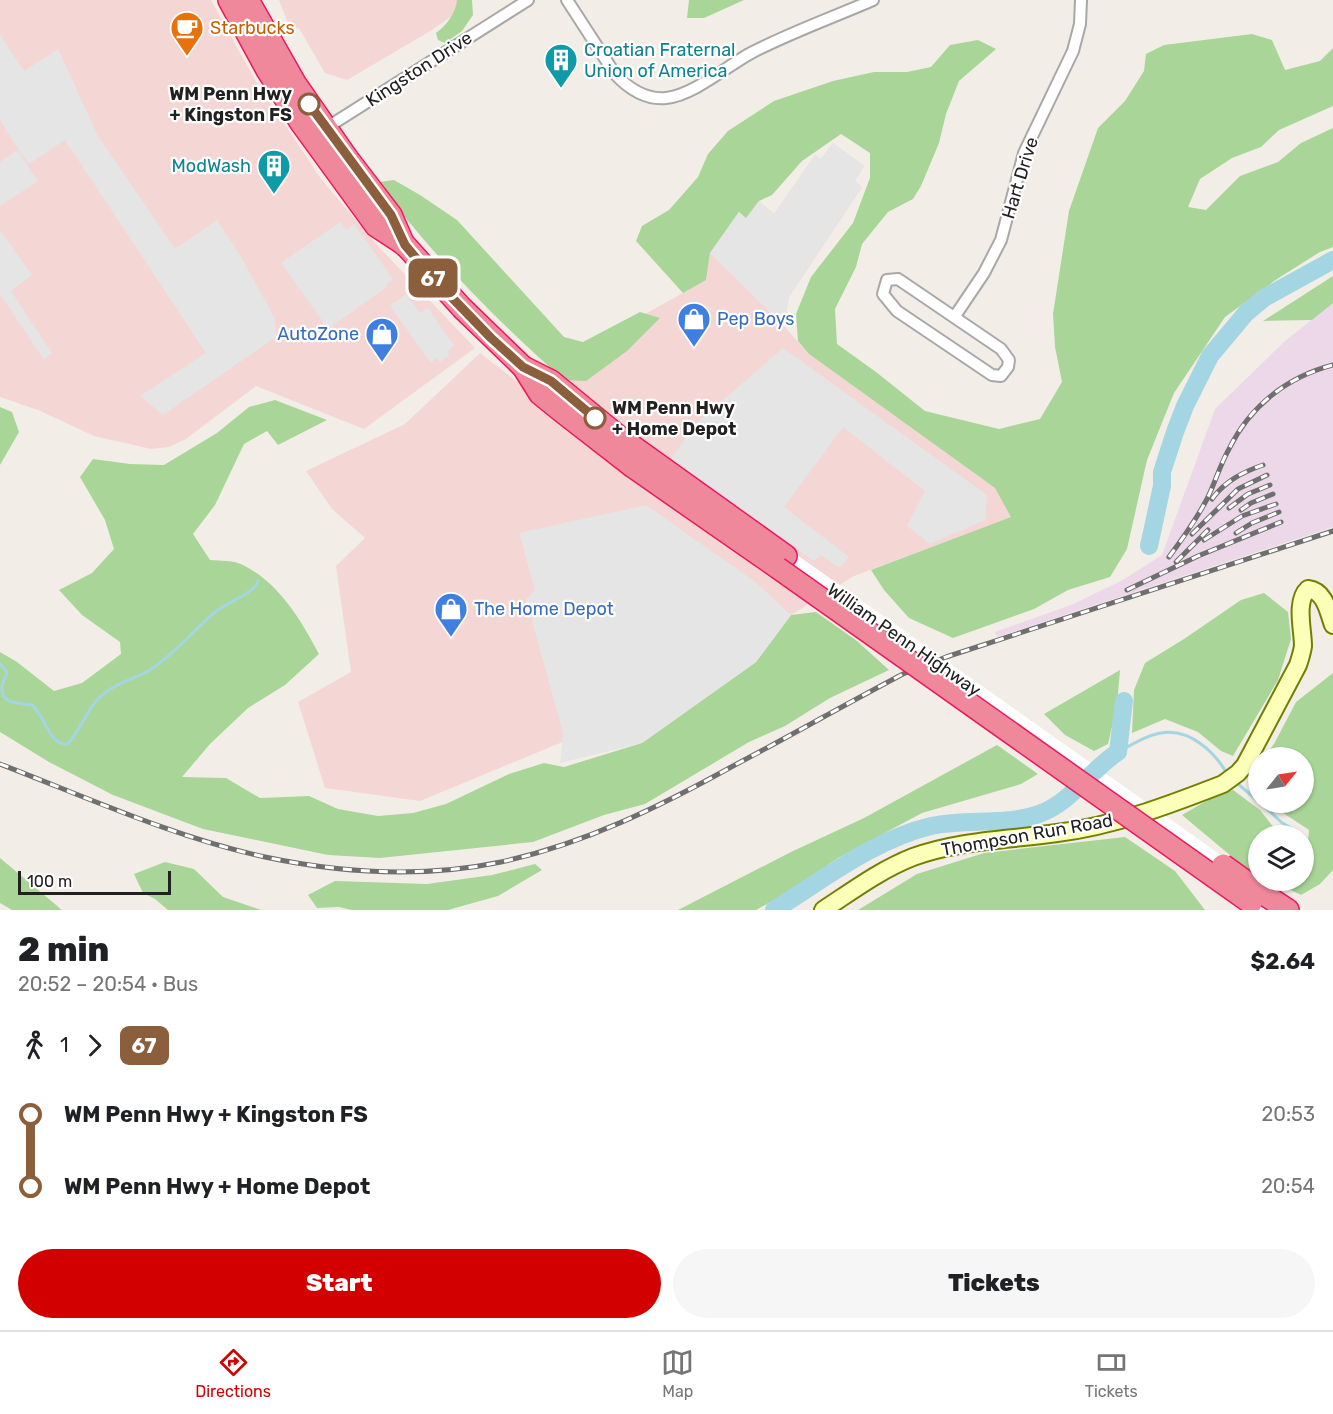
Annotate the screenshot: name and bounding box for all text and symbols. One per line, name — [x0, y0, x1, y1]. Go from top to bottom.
cafe icon: Starbucks — [169, 10, 205, 57]
place label: Starbucks — [210, 17, 295, 39]
street label: Kingston Drive — [362, 27, 476, 111]
place label: Croatian Fraternal Union of America — [584, 39, 735, 82]
building icon: Croatian Fraternal Union of America — [543, 42, 579, 89]
place label: WM Penn Hwy + Kingston FS — [169, 83, 292, 126]
marker: WM Penn Hwy + Kingston FS — [298, 93, 320, 115]
street label: Hart Drive — [997, 134, 1043, 222]
building icon: ModWash — [256, 148, 292, 195]
place label: ModWash — [172, 155, 251, 177]
line badge: 67 — [406, 258, 460, 298]
text: 67 — [421, 266, 446, 291]
shop icon: Pep Boys — [676, 301, 712, 348]
place label: Pep Boys — [717, 308, 794, 330]
shop icon: AutoZone — [364, 316, 400, 363]
place label: AutoZone — [277, 323, 359, 345]
place label: WM Penn Hwy + Home Depot — [612, 397, 736, 440]
marker: WM Penn Hwy + Home Depot — [584, 407, 606, 429]
street label: William Penn Highway — [823, 579, 985, 701]
shop icon: The Home Depot — [433, 591, 469, 638]
place label: The Home Depot — [474, 598, 614, 620]
north arrow — [1248, 747, 1314, 813]
map controls — [1248, 747, 1314, 891]
street label: Thompson Run Road — [940, 809, 1114, 861]
button: layers — [1248, 825, 1314, 891]
scale bar — [18, 868, 171, 896]
text: 100 m — [27, 872, 72, 891]
text: 2 min — [18, 930, 109, 969]
text: $2.64 — [1251, 948, 1315, 975]
text: 20:52 – 20:54 · Bus — [18, 972, 198, 996]
icon: walk — [18, 1029, 51, 1062]
icon: forward — [78, 1029, 111, 1062]
text: 1 — [60, 1033, 69, 1057]
text: 67 — [132, 1033, 157, 1058]
text: WM Penn Hwy + Kingston FS — [64, 1101, 368, 1128]
text: 20:53 — [1262, 1102, 1315, 1126]
text: WM Penn Hwy + Home Depot — [64, 1173, 370, 1200]
text: 20:54 — [1261, 1174, 1315, 1198]
button: Start — [18, 1249, 661, 1318]
button: Tickets — [673, 1249, 1315, 1318]
tab: Directions — [195, 1346, 271, 1401]
tab: Map — [661, 1346, 694, 1401]
tab: Tickets — [1085, 1346, 1138, 1401]

